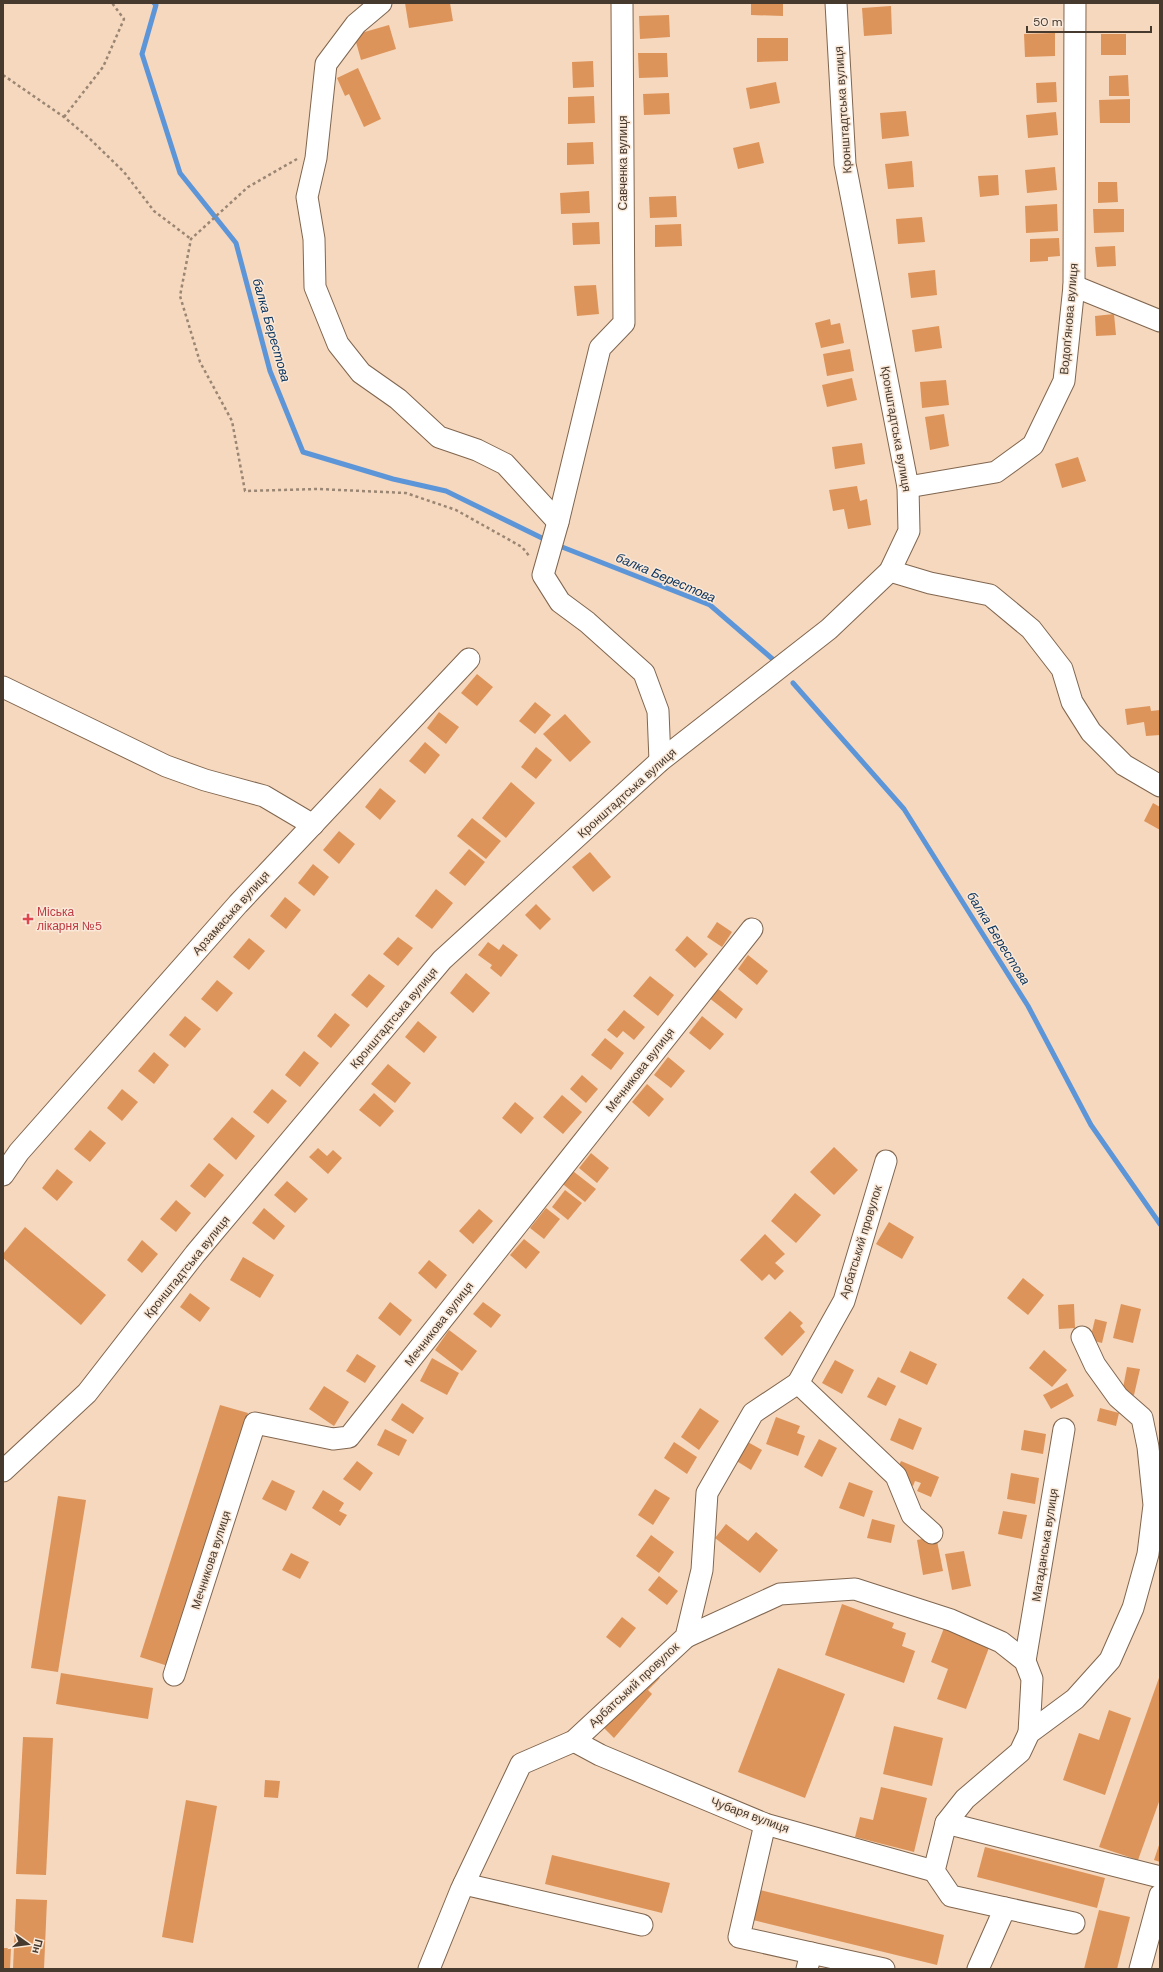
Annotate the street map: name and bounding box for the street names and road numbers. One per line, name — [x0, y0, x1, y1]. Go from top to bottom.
street label: Кронштадтська вулиця — [831, 46, 855, 174]
street label: Савченка вулиця — [615, 115, 631, 211]
street label: Водоп’янова вулиця — [1056, 263, 1082, 375]
street label: Кронштадтська вулиця — [877, 365, 915, 493]
street label: Кронштадтська вулиця — [574, 744, 680, 842]
street label: Арзамаська вулиця — [189, 867, 273, 959]
street label: Кронштадтська вулиця — [347, 964, 441, 1072]
street label: Мечникова вулиця — [602, 1024, 678, 1116]
street label: Арбатський провулок — [836, 1183, 886, 1301]
street label: Кронштадтська вулиця — [141, 1212, 233, 1322]
street label: Мечникова вулиця — [401, 1278, 477, 1370]
street label: Магаданська вулиця — [1028, 1487, 1062, 1603]
street label: Мечникова вулиця — [187, 1509, 235, 1611]
street label: Арбатський провулок — [585, 1638, 683, 1731]
street label: Чубаря вулиця — [708, 1793, 792, 1837]

